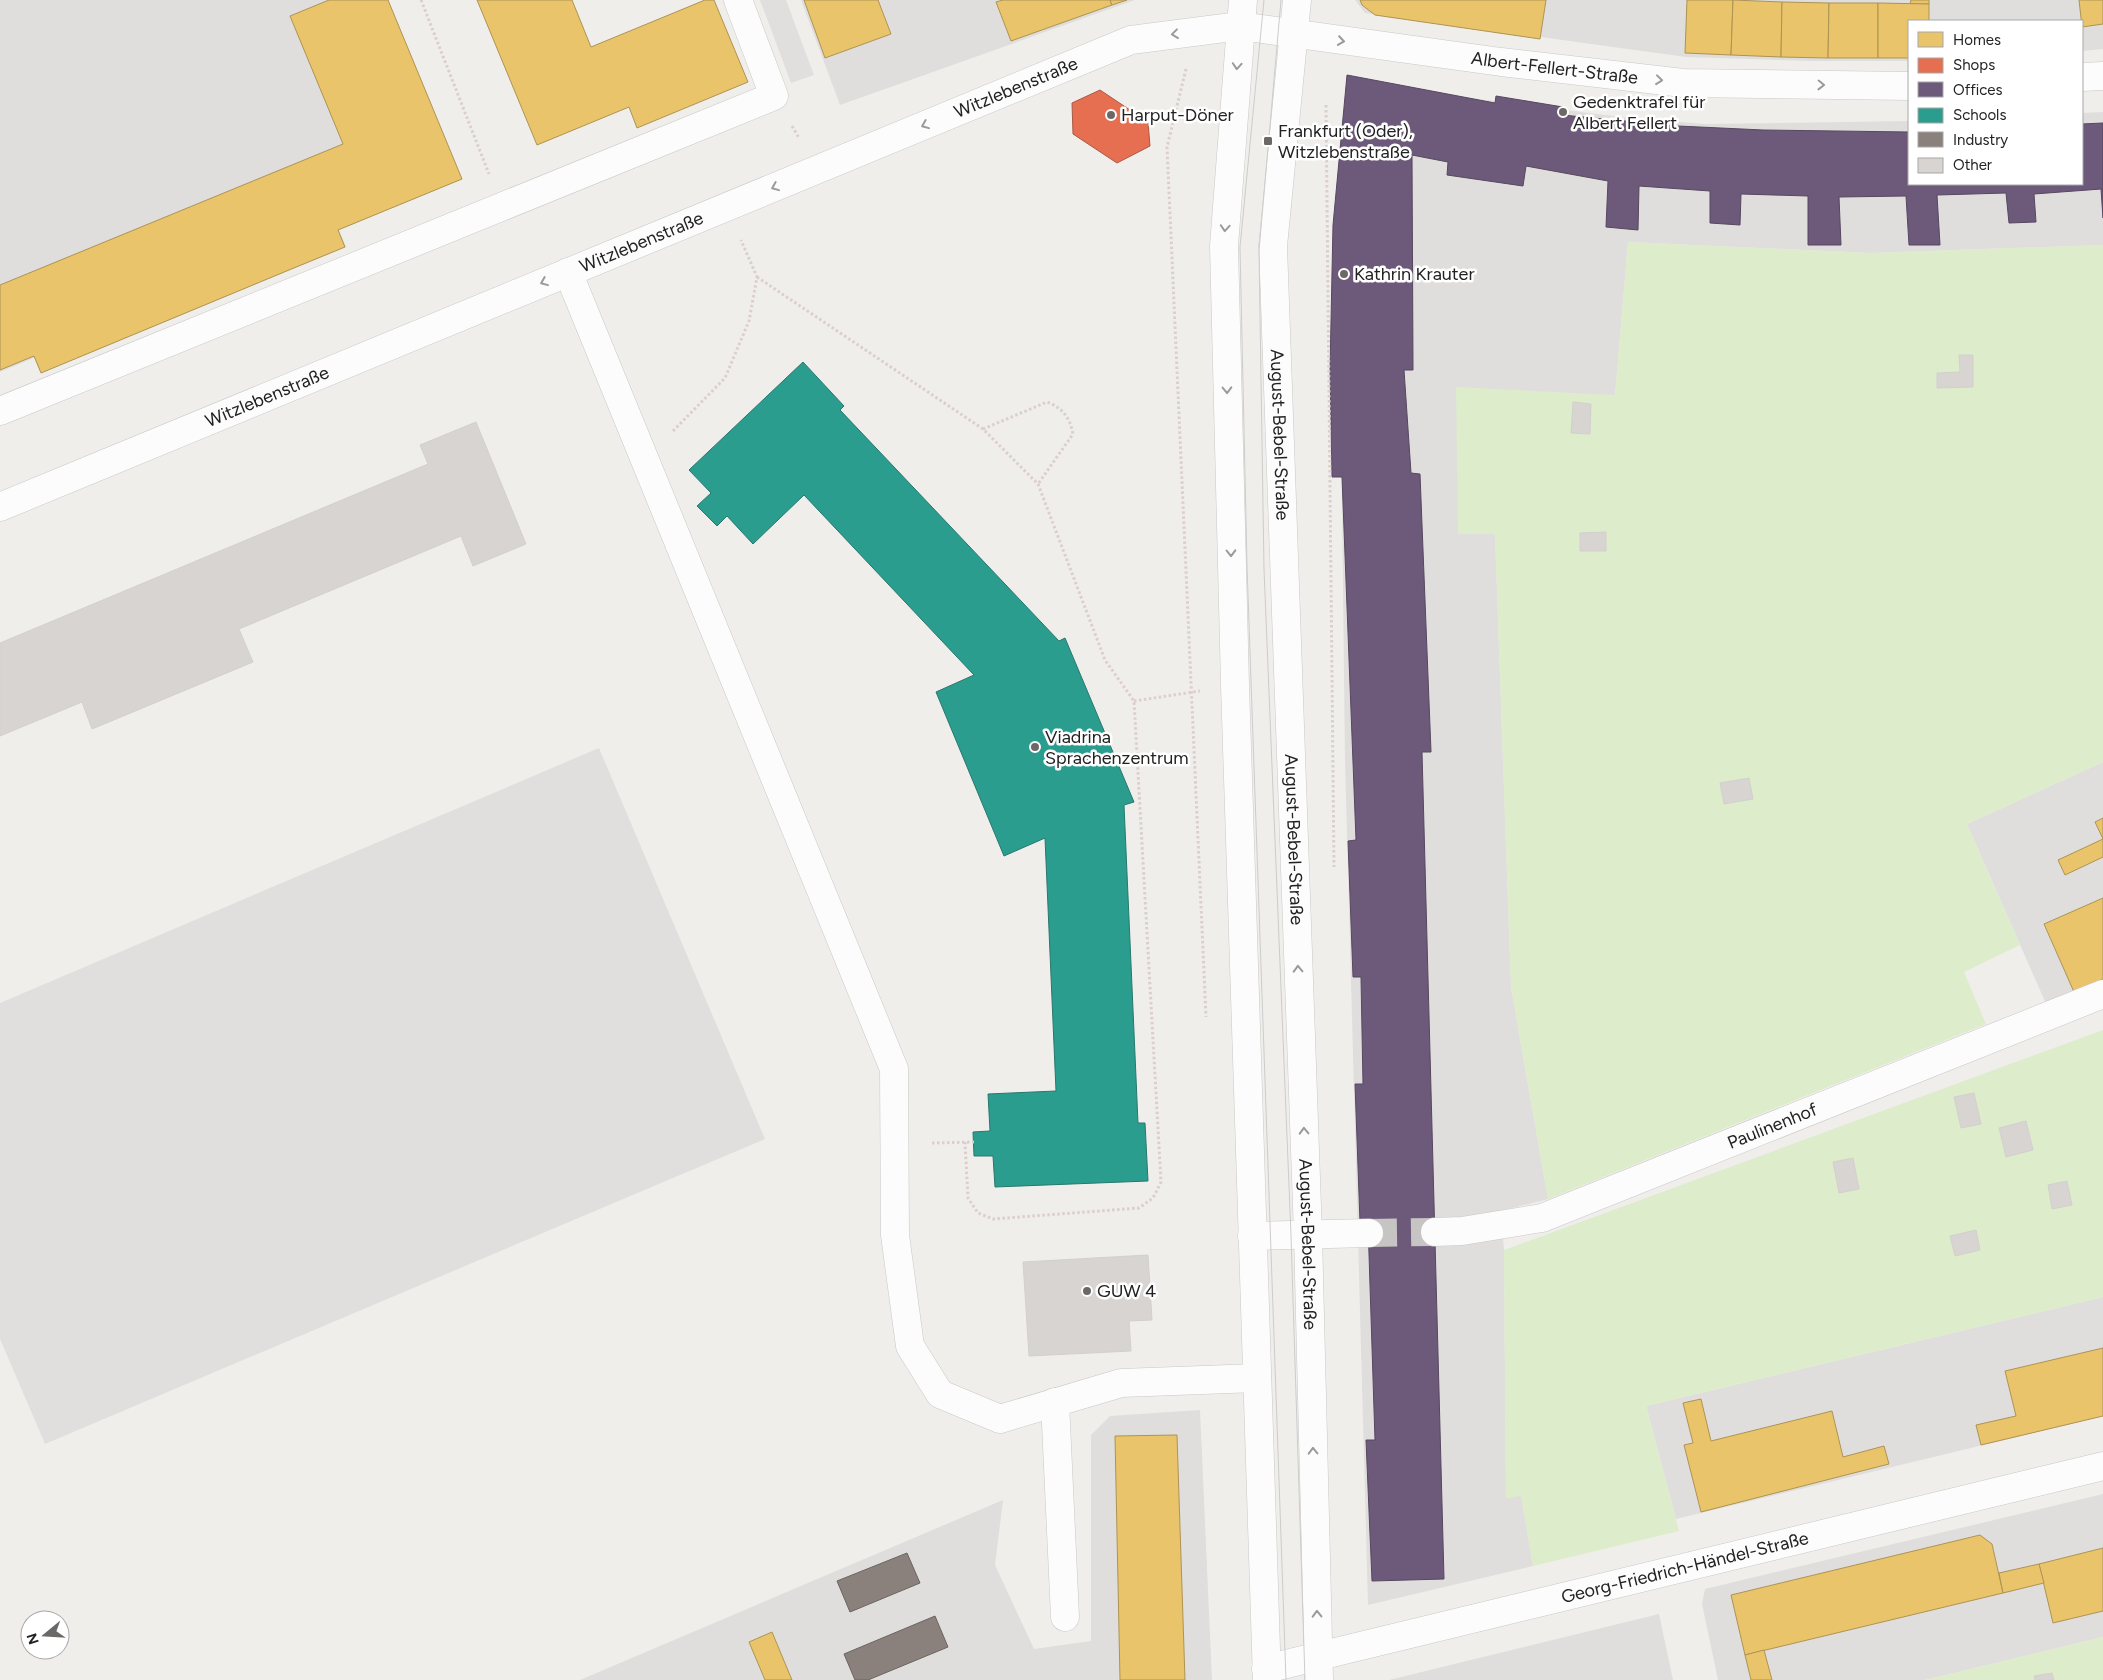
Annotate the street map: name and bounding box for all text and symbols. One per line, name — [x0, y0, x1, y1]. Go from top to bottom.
legend — [1908, 20, 2083, 185]
one-way arrow — [1171, 28, 1179, 39]
text: Homes — [1953, 31, 2001, 49]
one-way arrow — [1338, 35, 1346, 46]
street label: Albert-Fellert-Straße — [1470, 47, 1639, 89]
street label: Witzlebenstraße — [951, 52, 1081, 123]
text: Shops — [1953, 56, 1995, 74]
one-way arrow — [1231, 62, 1242, 70]
one-way arrow — [1655, 74, 1663, 85]
one-way arrow — [1818, 80, 1825, 90]
text: Offices — [1953, 81, 2003, 99]
place label: Gedenktrafel für Albert Fellert — [1573, 91, 1705, 134]
place label: Harput-Döner — [1121, 104, 1234, 126]
marker: Gedenktrafel für Albert Fellert — [1557, 106, 1569, 118]
text: Schools — [1953, 106, 2006, 124]
marker: Harput-Döner — [1105, 109, 1117, 121]
one-way arrow — [921, 119, 930, 129]
place label: Frankfurt (Oder), Witzlebenstraße — [1278, 120, 1413, 163]
text: Industry — [1953, 131, 2008, 149]
marker: Frankfurt (Oder), Witzlebenstraße — [1262, 135, 1274, 147]
text: Other — [1953, 156, 1992, 174]
one-way arrow — [771, 181, 780, 191]
street label: Witzlebenstraße — [576, 207, 707, 277]
one-way arrow — [1220, 224, 1231, 232]
place label: Kathrin Krauter — [1354, 263, 1475, 285]
marker: Kathrin Krauter — [1338, 268, 1350, 280]
one-way arrow — [540, 276, 549, 286]
street label: August-Bebel-Straße — [1266, 349, 1294, 521]
street label: Witzlebenstraße — [202, 361, 332, 432]
one-way arrow — [1222, 387, 1233, 395]
one-way arrow — [1226, 549, 1237, 557]
place label: Viadrina Sprachenzentrum — [1045, 726, 1189, 769]
marker: Viadrina Sprachenzentrum — [1029, 741, 1041, 753]
street label: August-Bebel-Straße — [1280, 753, 1308, 926]
one-way arrow — [1293, 965, 1303, 972]
street label: Paulinenhof — [1724, 1098, 1821, 1154]
one-way arrow — [1299, 1127, 1309, 1135]
street label: August-Bebel-Straße — [1294, 1158, 1321, 1330]
place label: GUW 4 — [1097, 1280, 1156, 1302]
marker: GUW 4 — [1081, 1285, 1093, 1297]
one-way arrow — [1308, 1447, 1318, 1455]
street label: Georg-Friedrich-Händel-Straße — [1559, 1527, 1811, 1608]
north arrow — [20, 1610, 70, 1660]
one-way arrow — [1311, 1610, 1322, 1618]
text: N — [23, 1631, 43, 1647]

